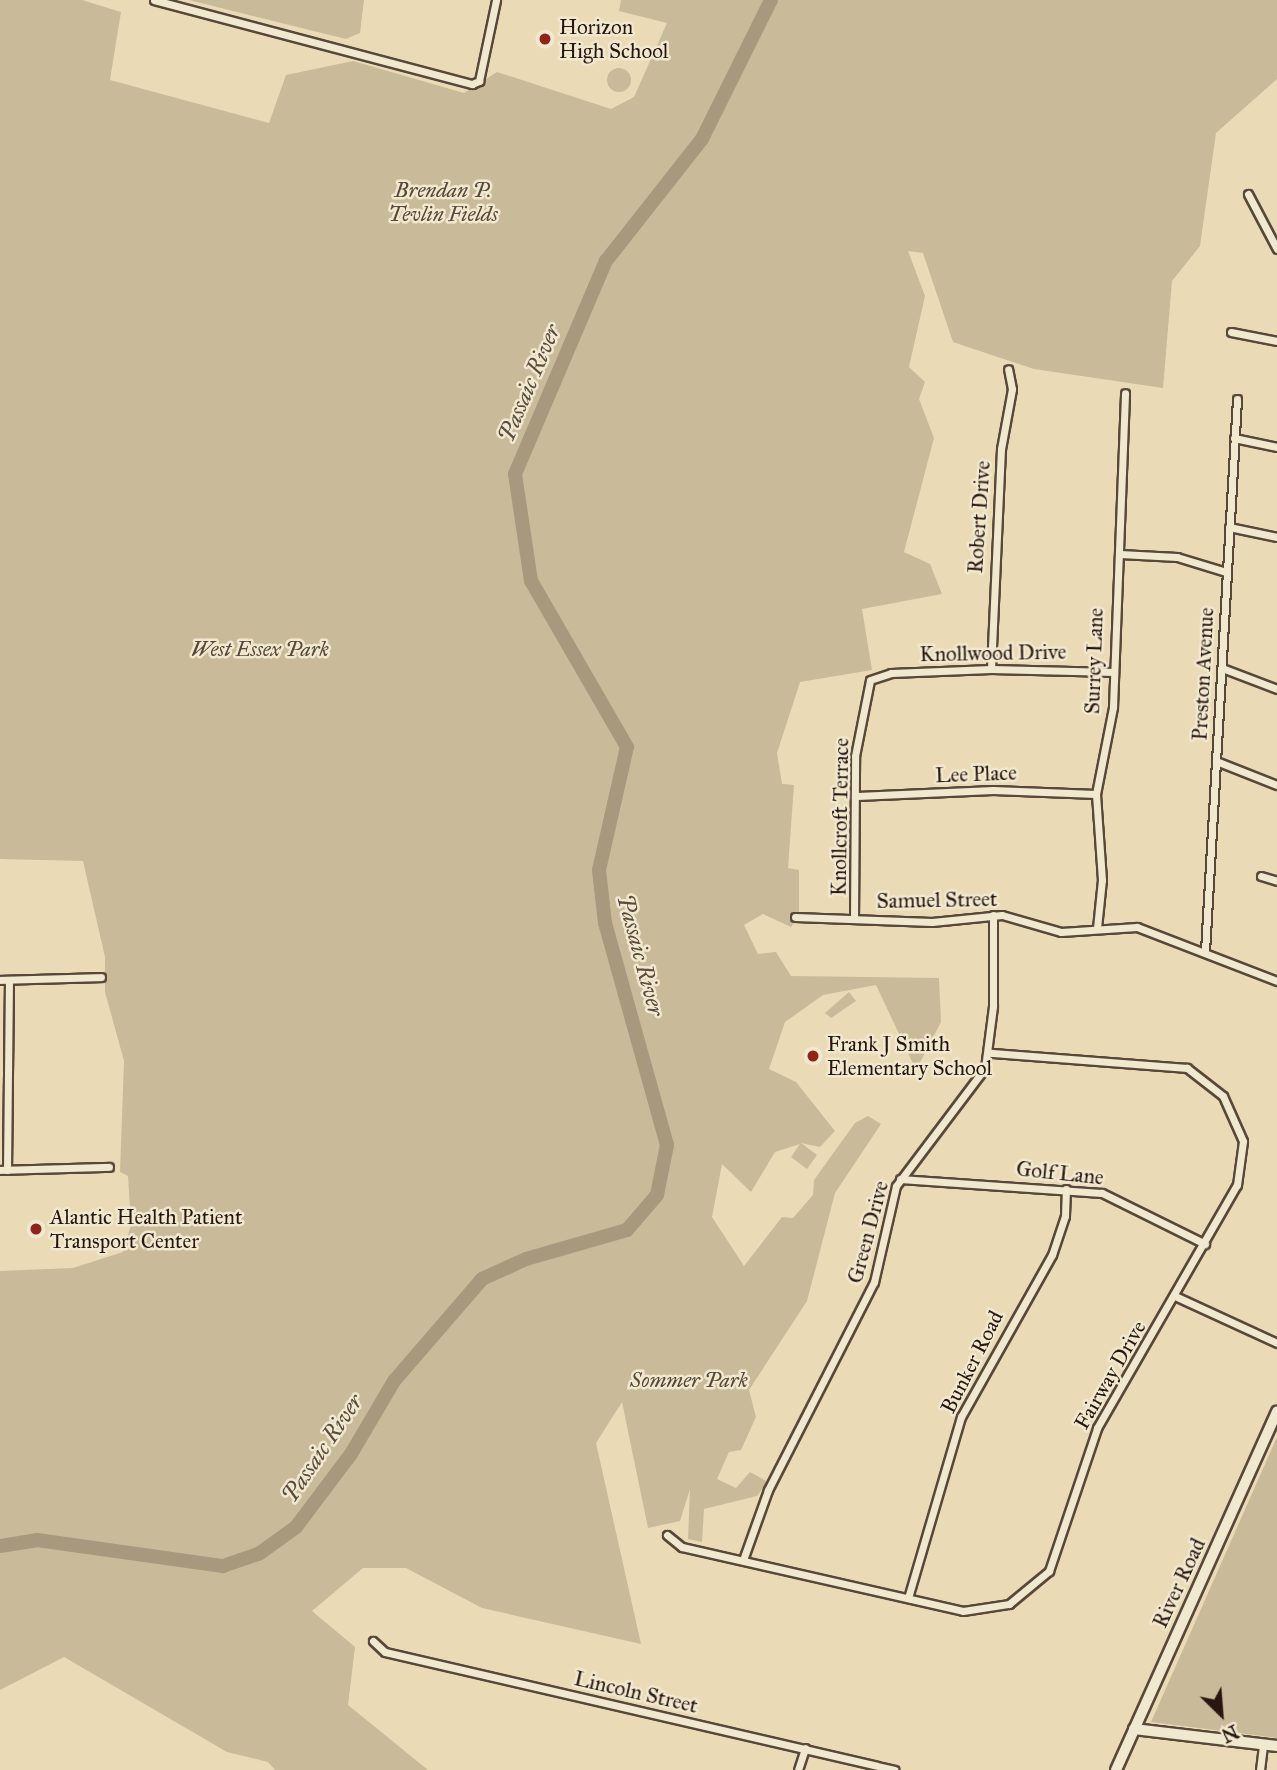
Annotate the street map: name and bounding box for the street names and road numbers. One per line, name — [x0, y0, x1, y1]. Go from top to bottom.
street label: Robert Drive — [963, 460, 995, 574]
street label: Surrey Lane — [1080, 607, 1108, 715]
street label: Preston Avenue — [1187, 607, 1219, 741]
street label: Knollwood Drive — [919, 639, 1067, 667]
street label: Knollcroft Terrace — [826, 738, 854, 896]
street label: Lee Place — [935, 760, 1017, 788]
street label: Samuel Street — [876, 886, 998, 914]
street label: Golf Lane — [1015, 1156, 1105, 1190]
street label: Green Drive — [842, 1178, 894, 1286]
street label: Bunker Road — [935, 1306, 1009, 1418]
street label: Fairway Drive — [1069, 1316, 1151, 1434]
street label: River Road — [1147, 1534, 1211, 1632]
street label: Lincoln Street — [572, 1666, 700, 1718]

